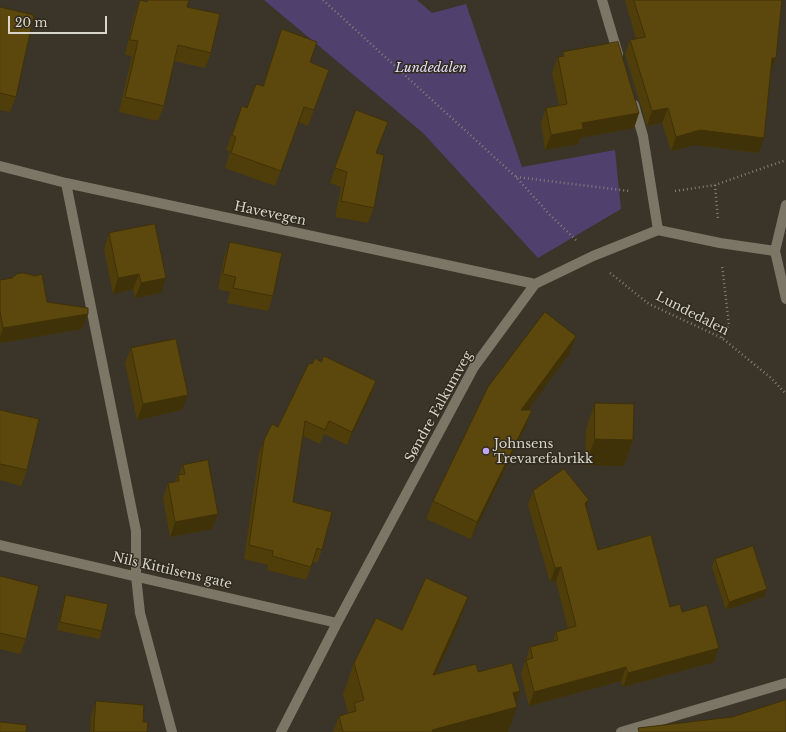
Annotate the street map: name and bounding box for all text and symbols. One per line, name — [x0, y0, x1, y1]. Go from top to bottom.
scale bar — [10, 8, 109, 34]
text: 20 m — [15, 15, 47, 30]
park label: Lundedalen — [395, 60, 467, 76]
street label: Havevegen — [233, 199, 307, 229]
street label: Lundedalen — [653, 289, 731, 339]
street label: Søndre Falkumveg — [402, 349, 476, 465]
place label: Johnsens Trevarefabrikk — [494, 436, 593, 467]
marker: Johnsens Trevarefabrikk — [481, 446, 491, 456]
street label: Nils Kittilsens gate — [111, 550, 233, 592]

